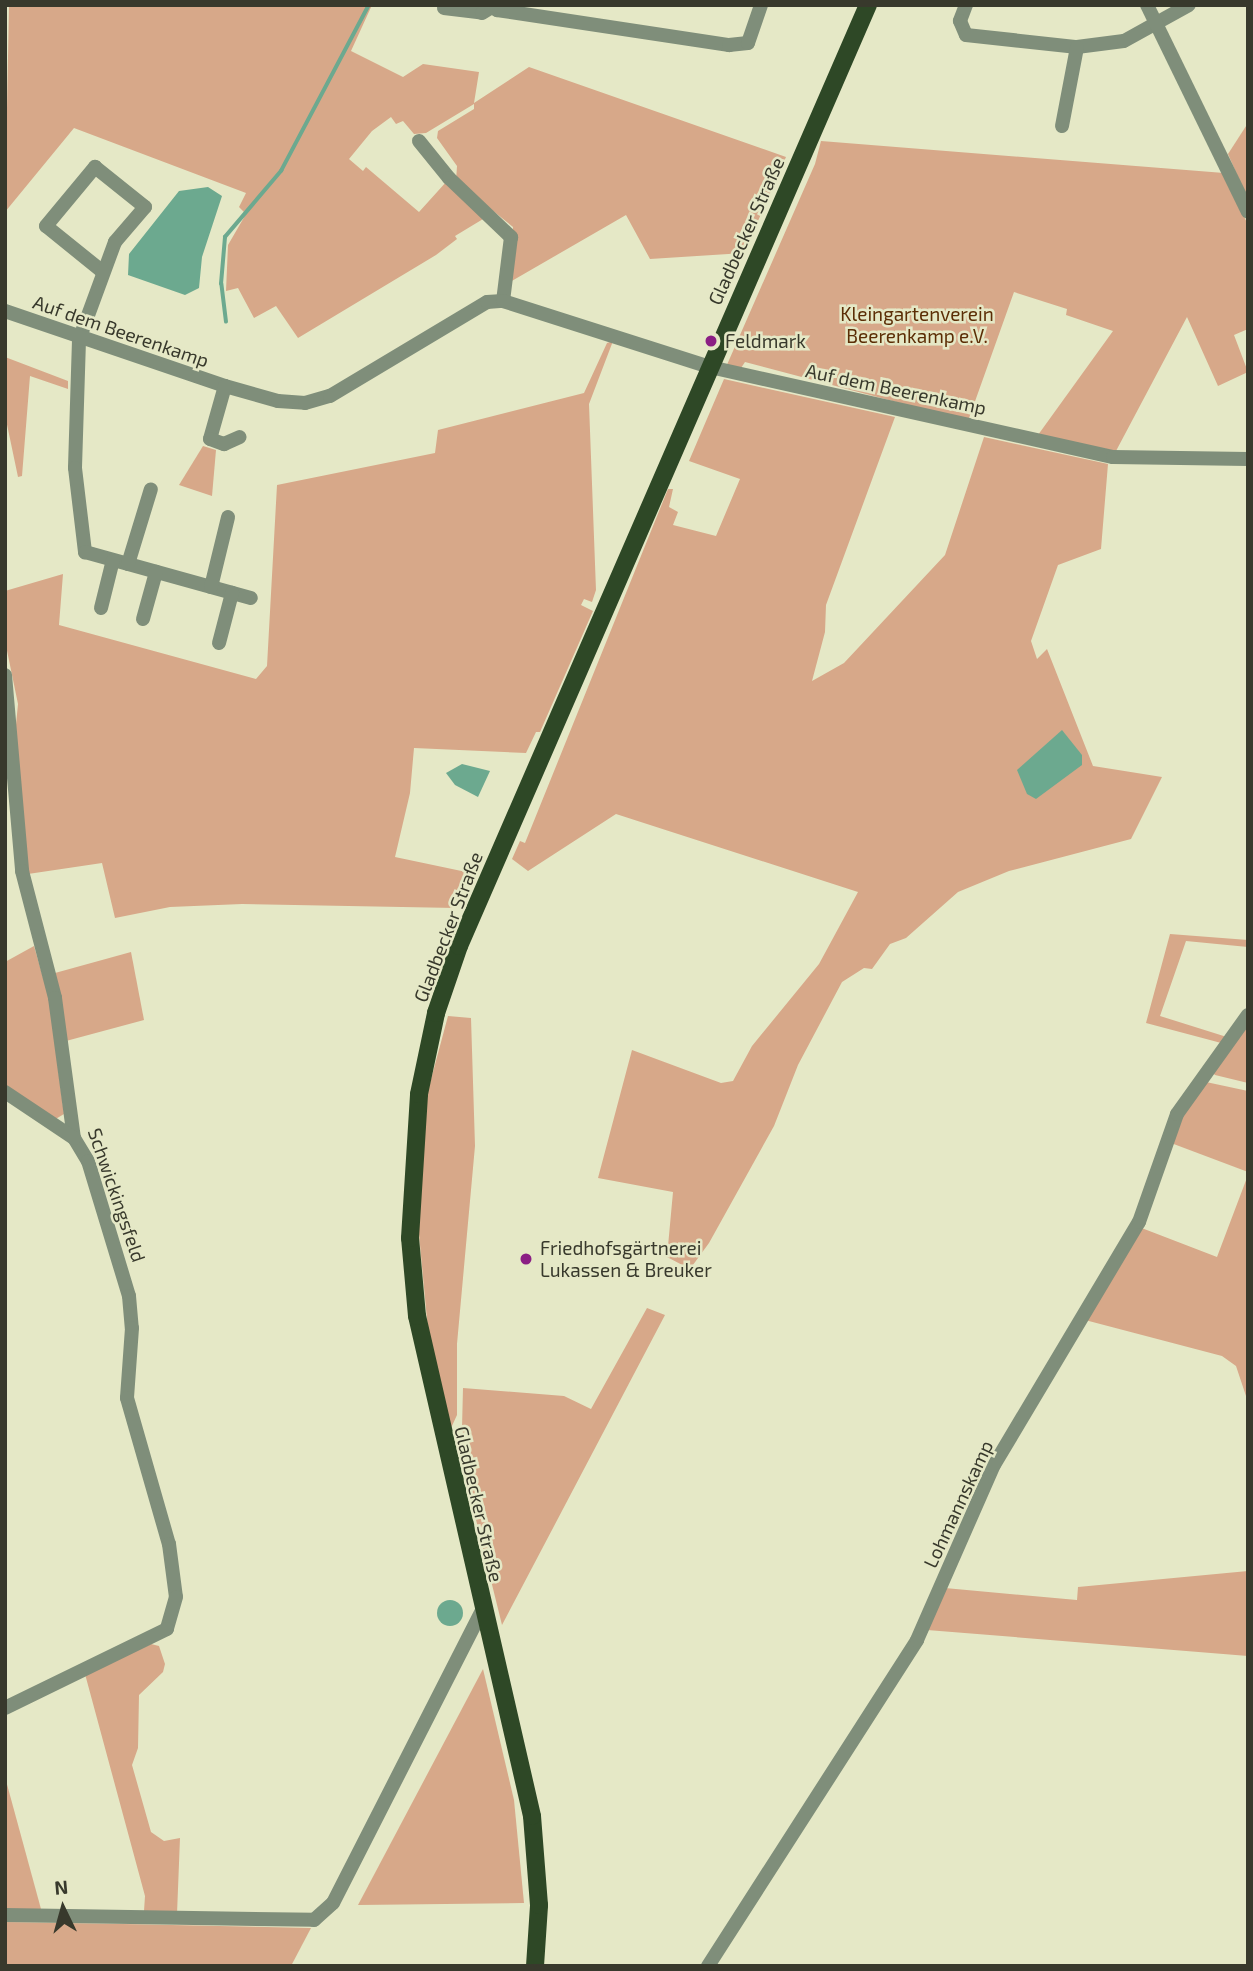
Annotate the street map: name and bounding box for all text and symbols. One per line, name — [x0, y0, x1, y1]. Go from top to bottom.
street label: Gladbecker Straße — [703, 153, 789, 309]
street label: Auf dem Beerenkamp — [30, 290, 212, 372]
park label: Kleingartenverein Beerenkamp e.V. — [840, 303, 994, 347]
place label: Feldmark — [725, 330, 806, 352]
marker: Feldmark — [703, 333, 719, 349]
street label: Auf dem Beerenkamp — [803, 359, 989, 419]
street label: Gladbecker Straße — [409, 848, 487, 1006]
street label: Schwickingsfeld — [83, 1125, 151, 1265]
place label: Friedhofsgärtnerei Lukassen & Breuker — [540, 1237, 712, 1281]
marker: Friedhofsgärtnerei Lukassen & Breuker — [518, 1251, 534, 1267]
street label: Gladbecker Straße — [450, 1424, 508, 1584]
street label: Lohmannskamp — [918, 1437, 998, 1571]
north arrow — [28, 1873, 98, 1943]
text: N — [53, 1875, 69, 1899]

